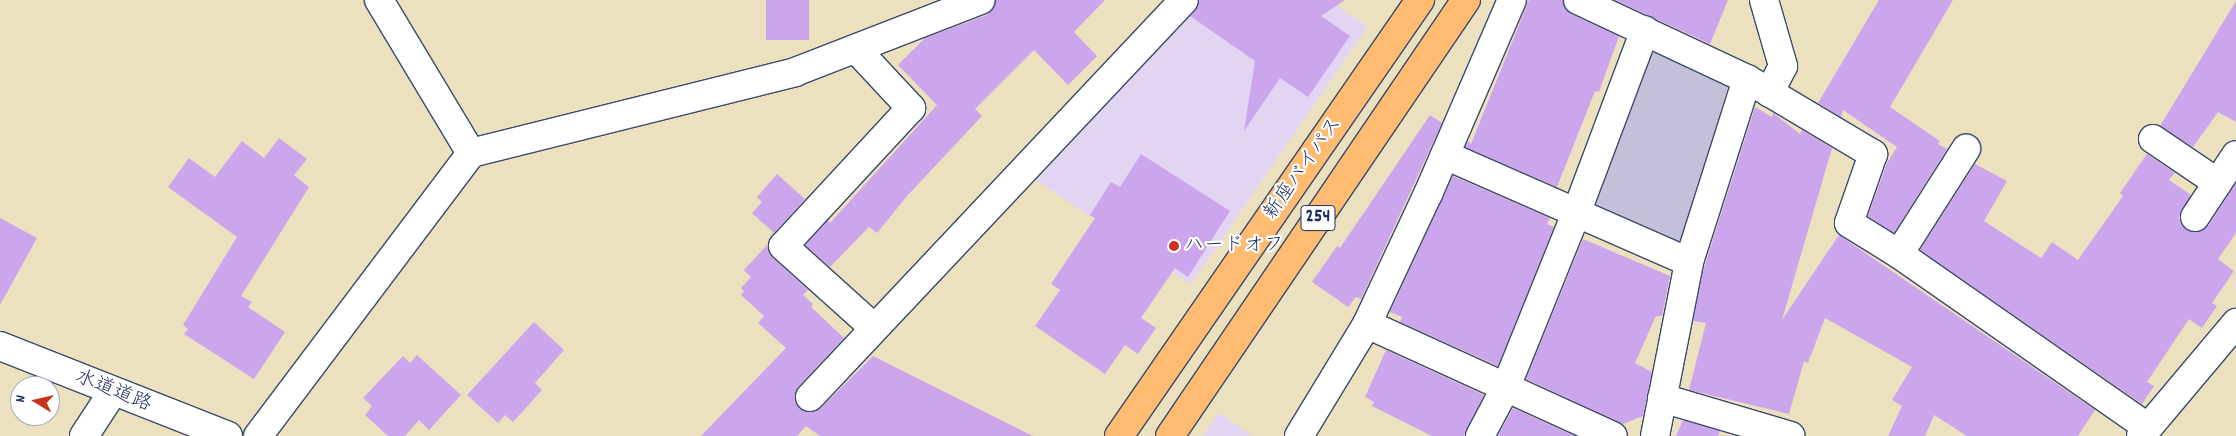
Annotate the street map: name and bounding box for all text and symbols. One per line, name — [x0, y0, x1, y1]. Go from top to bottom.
street label: 新座バイパス — [1260, 113, 1348, 225]
road number: 254 — [1300, 202, 1336, 234]
place label: ハードオフ — [1184, 234, 1284, 258]
marker: ハードオフ — [1168, 240, 1180, 252]
street label: 水道道路 — [71, 366, 155, 418]
north arrow — [10, 376, 60, 426]
text: N — [11, 394, 32, 404]

